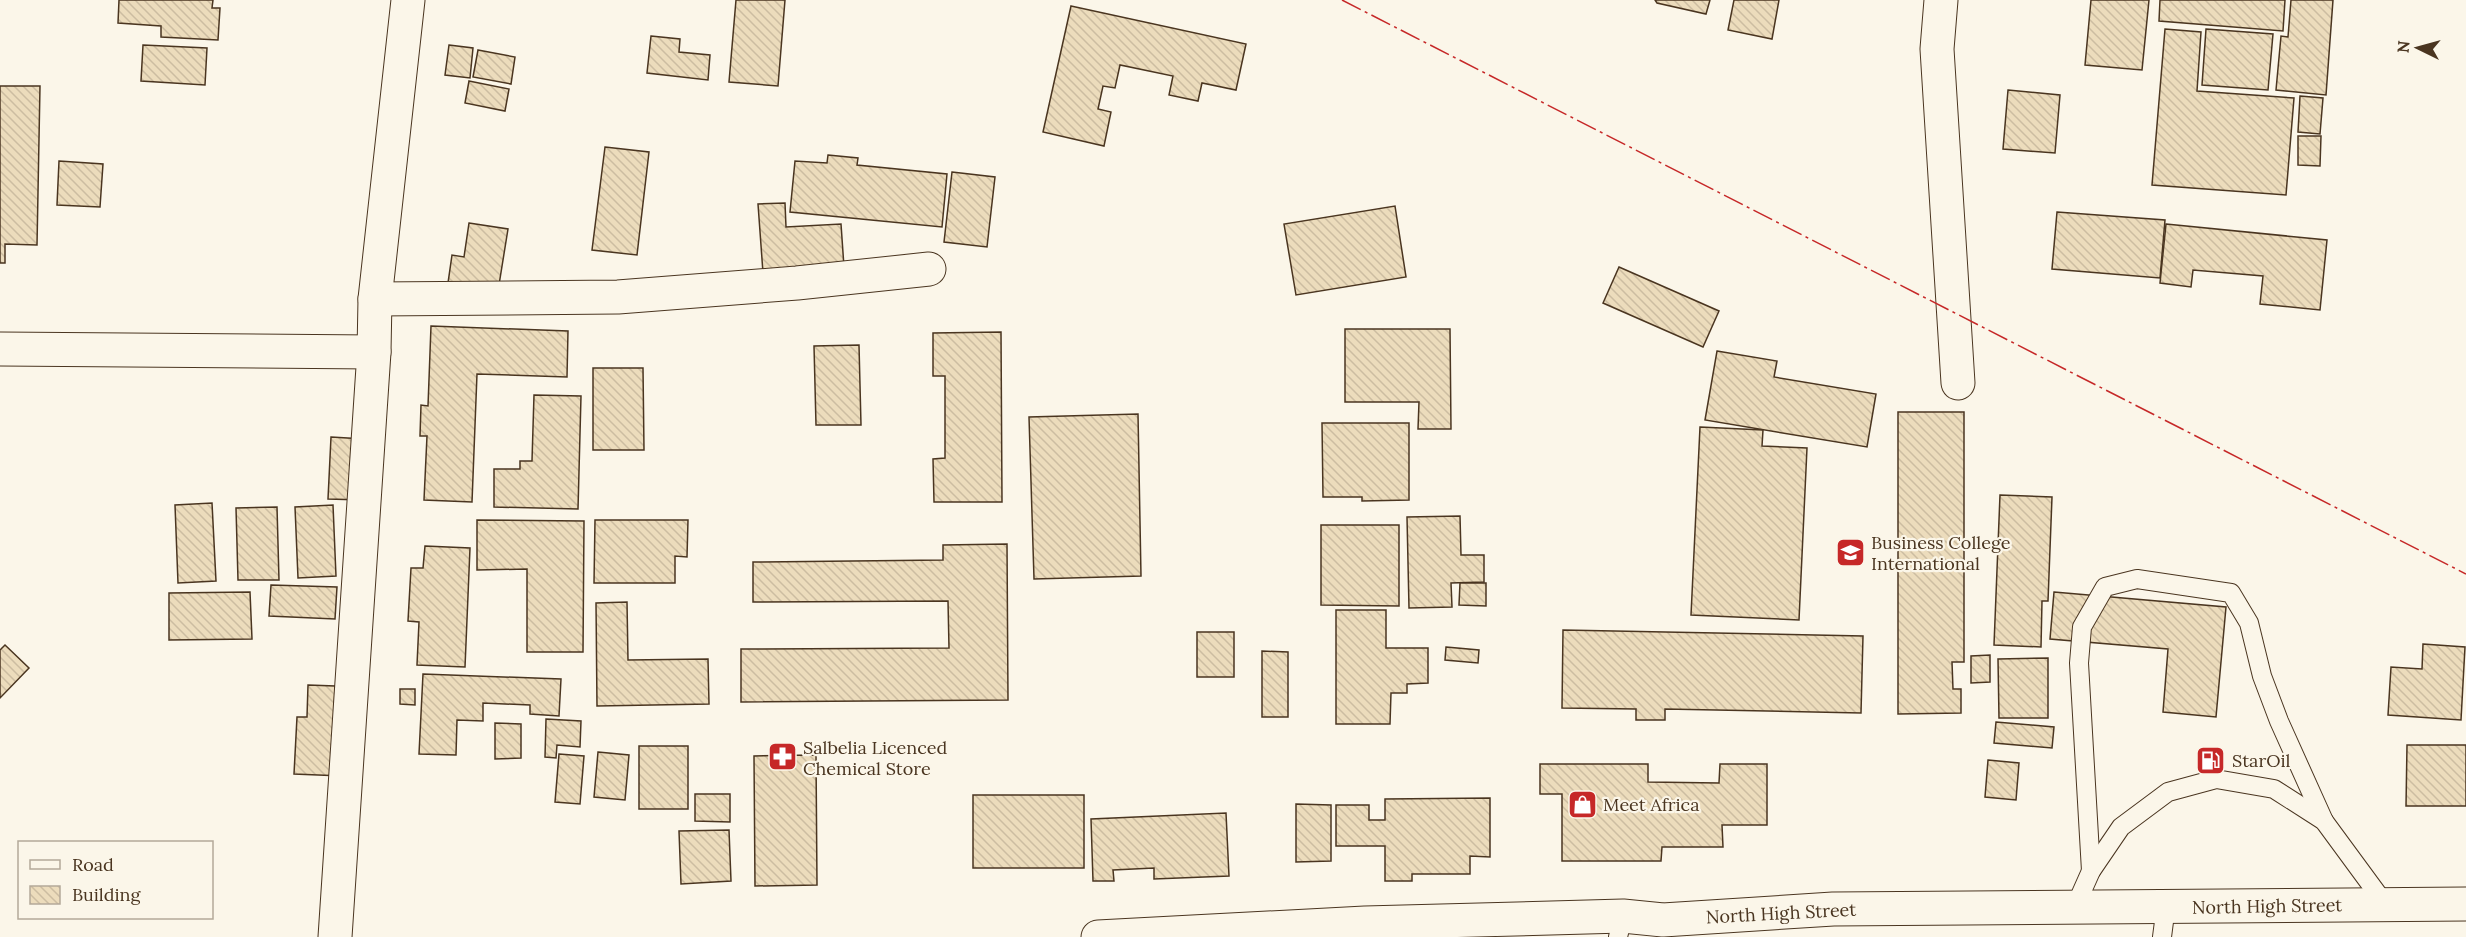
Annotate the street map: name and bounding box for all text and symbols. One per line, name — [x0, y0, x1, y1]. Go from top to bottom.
north arrow — [2388, 18, 2448, 78]
text: N — [2393, 40, 2414, 54]
place label: Business College International — [1871, 531, 2011, 575]
school or university icon: Business College International — [1834, 536, 1866, 568]
place label: Salbelia Licenced Chemical Store — [803, 736, 947, 780]
pharmacy icon: Salbelia Licenced Chemical Store — [766, 741, 798, 773]
fuel station icon: StarOil — [2195, 744, 2227, 776]
place label: StarOil — [2232, 749, 2291, 772]
shop icon: Meet Africa — [1566, 788, 1598, 820]
place label: Meet Africa — [1603, 793, 1699, 816]
legend — [18, 841, 213, 919]
text: Road — [72, 853, 114, 876]
text: Building — [72, 883, 142, 906]
street label: North High Street — [2192, 893, 2342, 919]
street label: North High Street — [1705, 898, 1857, 928]

